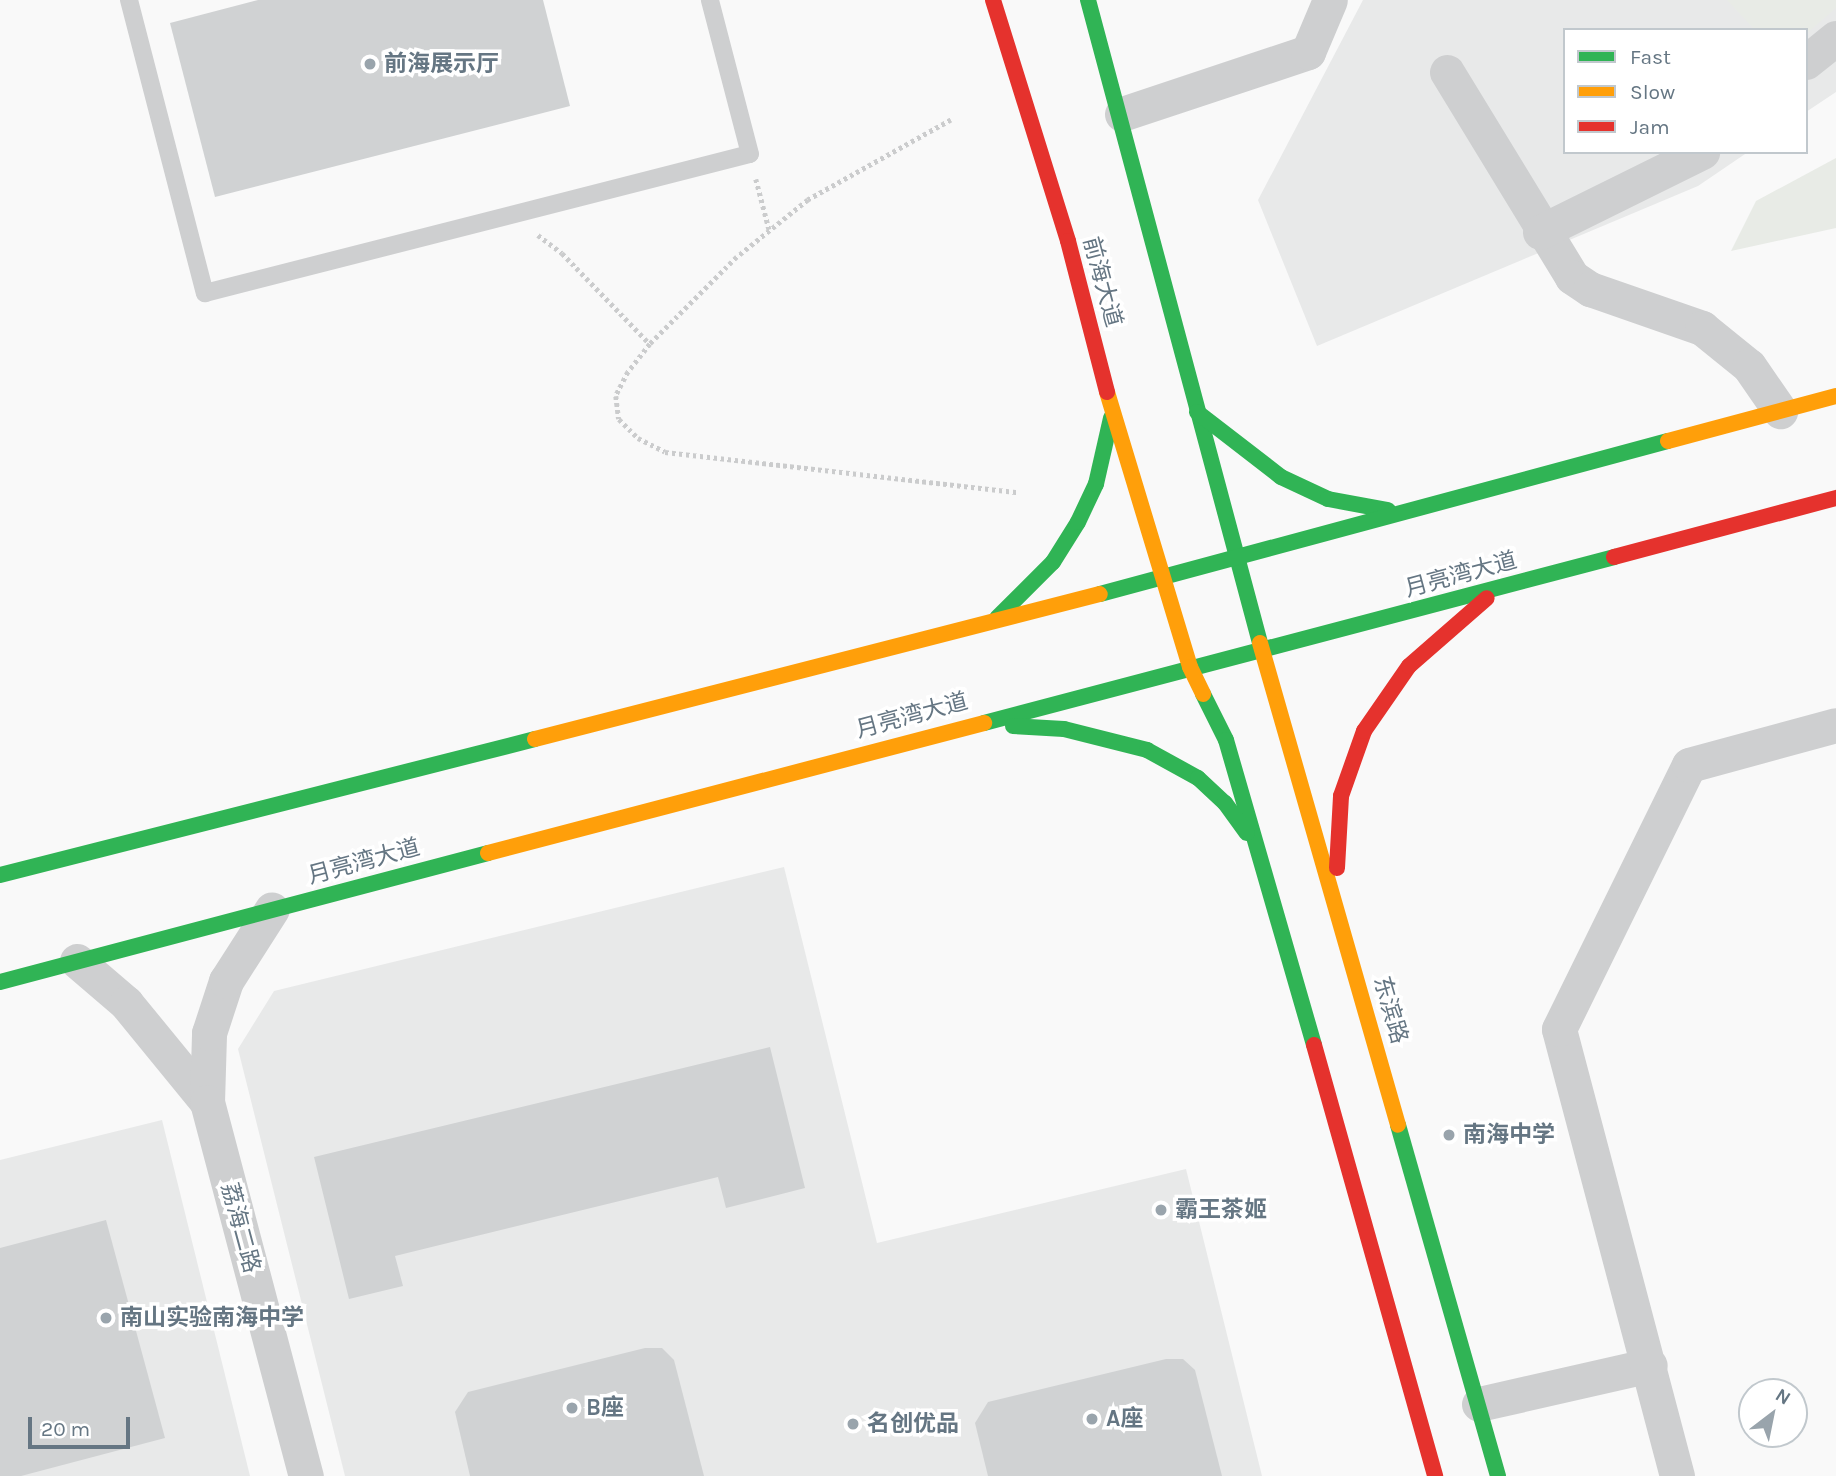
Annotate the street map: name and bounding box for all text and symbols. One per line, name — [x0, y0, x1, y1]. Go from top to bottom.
legend — [1563, 28, 1808, 154]
text: Fast — [1630, 45, 1671, 69]
place label: 前海展示厅 — [384, 50, 499, 78]
marker: 前海展示厅 — [362, 56, 378, 72]
text: Slow — [1630, 80, 1675, 104]
text: Jam — [1630, 115, 1670, 139]
street label: 前海大道 — [1077, 234, 1127, 330]
street label: 月亮湾大道 — [1402, 547, 1520, 603]
street label: 月亮湾大道 — [853, 688, 971, 744]
street label: 月亮湾大道 — [305, 834, 423, 890]
street label: 东滨路 — [1367, 973, 1413, 1047]
place label: 南海中学 — [1463, 1121, 1555, 1149]
marker: 南海中学 — [1441, 1127, 1457, 1143]
street label: 荔海二路 — [215, 1180, 265, 1276]
place label: 霸王茶姬 — [1175, 1196, 1267, 1224]
marker: 霸王茶姬 — [1153, 1202, 1169, 1218]
place label: 南山实验南海中学 — [120, 1304, 304, 1332]
marker: 南山实验南海中学 — [98, 1310, 114, 1326]
north arrow — [1738, 1378, 1808, 1448]
text: N — [1771, 1384, 1795, 1410]
place label: B座 — [586, 1394, 624, 1422]
marker: B座 — [564, 1400, 580, 1416]
scale bar — [32, 1402, 133, 1446]
place label: A座 — [1106, 1405, 1143, 1433]
place label: 名创优品 — [867, 1410, 959, 1438]
marker: A座 — [1084, 1411, 1100, 1427]
marker: 名创优品 — [845, 1416, 861, 1432]
text: 20 m — [41, 1417, 90, 1441]

